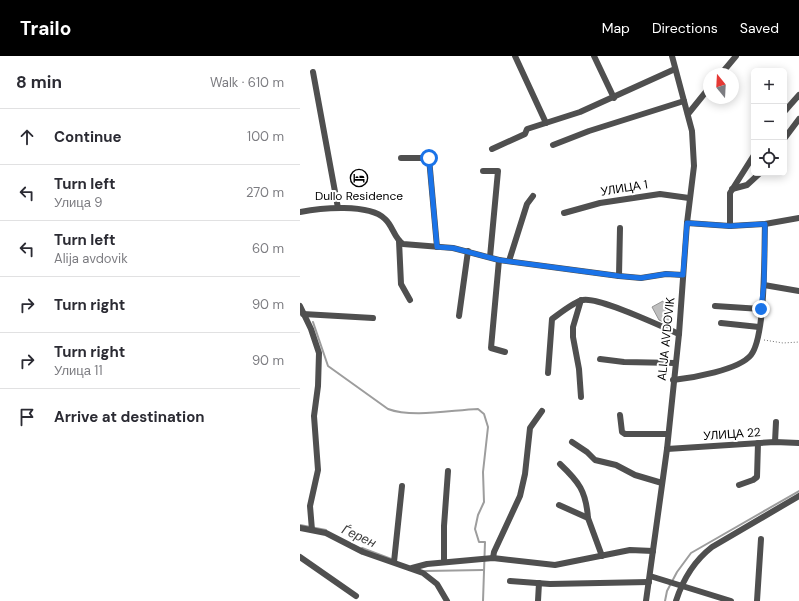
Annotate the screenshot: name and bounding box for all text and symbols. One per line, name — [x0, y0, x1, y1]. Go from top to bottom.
text: Trailo — [20, 16, 71, 41]
text: Map — [602, 19, 630, 37]
text: Directions — [652, 19, 718, 37]
text: Saved — [740, 19, 779, 37]
north arrow — [703, 68, 739, 104]
map controls — [751, 68, 787, 176]
button: + — [751, 68, 787, 104]
text: 8 min — [16, 71, 62, 93]
text: Walk · 610 m — [210, 74, 284, 91]
button: − — [751, 104, 787, 140]
icon: ahead — [16, 126, 38, 148]
text: Continue — [54, 127, 122, 147]
text: 100 m — [247, 128, 284, 145]
button: locate — [751, 140, 787, 176]
route start — [420, 149, 438, 167]
hotel icon: Dullo Residence — [349, 168, 369, 188]
text: Turn left — [54, 174, 115, 194]
street label: УЛИЦА 1 — [599, 176, 649, 200]
icon: left — [16, 182, 38, 204]
text: 270 m — [246, 184, 284, 201]
place label: Dullo Residence — [315, 188, 403, 204]
text: Улица 9 — [54, 194, 103, 211]
text: Turn left — [54, 230, 115, 250]
icon: left — [16, 238, 38, 260]
text: 60 m — [252, 240, 284, 257]
text: Alija avdovik — [54, 250, 128, 267]
icon: right — [16, 294, 38, 316]
text: Turn right — [54, 295, 125, 315]
text: 90 m — [252, 296, 284, 313]
street label: ALIJA AVDOVIK — [654, 296, 678, 382]
route end — [752, 300, 770, 318]
text: Turn right — [54, 342, 125, 362]
icon: right — [16, 350, 38, 372]
text: 90 m — [252, 352, 284, 369]
text: Улица 11 — [54, 362, 102, 379]
icon: arrive — [16, 406, 38, 428]
text: Arrive at destination — [54, 407, 205, 427]
street label: УЛИЦА 22 — [703, 424, 761, 444]
water label: Ѓерен — [339, 521, 379, 551]

